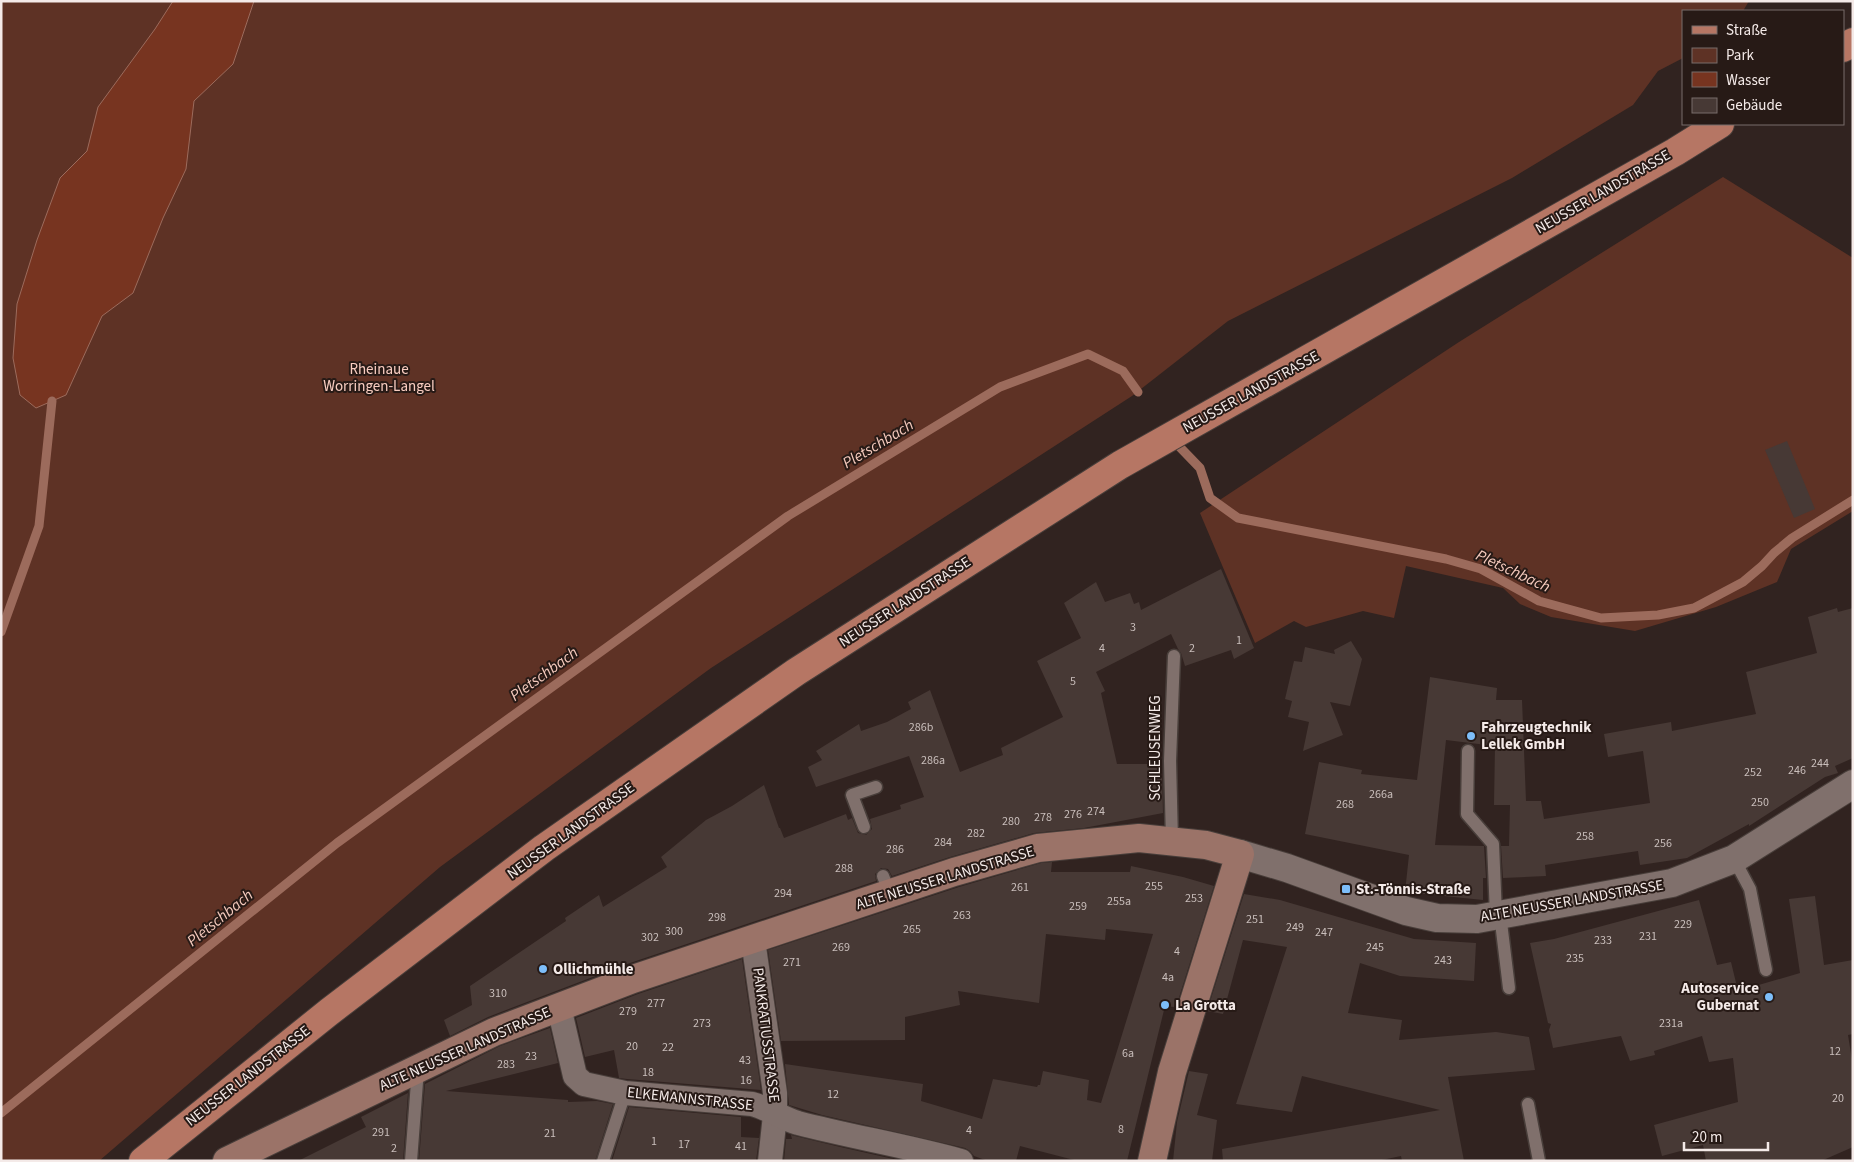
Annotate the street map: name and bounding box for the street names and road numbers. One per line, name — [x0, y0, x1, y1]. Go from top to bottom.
street label: NEUSSER LANDSTRASSE — [1532, 145, 1675, 239]
street label: NEUSSER LANDSTRASSE — [1179, 346, 1323, 438]
street label: NEUSSER LANDSTRASSE — [835, 552, 975, 652]
street label: SCHLEUSENWEG — [1145, 695, 1166, 801]
street label: NEUSSER LANDSTRASSE — [503, 778, 639, 884]
street label: ALTE NEUSSER LANDSTRASSE — [853, 841, 1037, 915]
street label: ALTE NEUSSER LANDSTRASSE — [1479, 875, 1665, 927]
street label: PANKRATIUSSTRASSE — [747, 966, 785, 1104]
street label: ALTE NEUSSER LANDSTRASSE — [376, 1002, 554, 1096]
street label: NEUSSER LANDSTRASSE — [181, 1021, 315, 1131]
street label: ELKEMANNSTRASSE — [626, 1082, 754, 1116]

